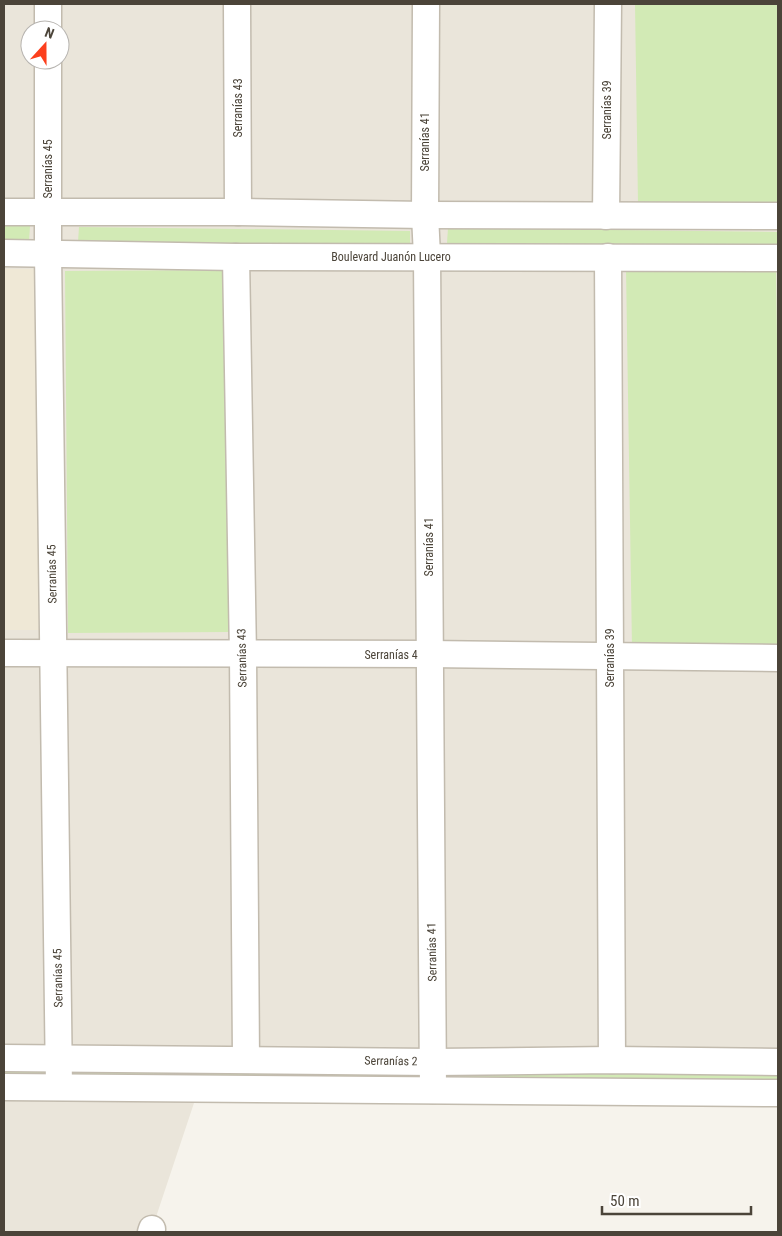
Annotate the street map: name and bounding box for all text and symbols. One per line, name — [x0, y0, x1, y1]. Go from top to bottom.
north arrow — [20, 20, 70, 70]
text: N — [43, 24, 57, 42]
street label: Serranías 43 — [231, 78, 245, 138]
street label: Serranías 39 — [600, 80, 614, 140]
street label: Serranías 41 — [418, 112, 432, 172]
street label: Serranías 45 — [41, 139, 55, 199]
street label: Boulevard Juanón Lucero — [331, 250, 451, 264]
street label: Serranías 41 — [422, 517, 436, 577]
street label: Serranías 45 — [44, 544, 60, 604]
street label: Serranías 43 — [234, 628, 250, 688]
street label: Serranías 39 — [603, 628, 617, 688]
street label: Serranías 4 — [364, 648, 418, 662]
street label: Serranías 41 — [424, 922, 440, 982]
street label: Serranías 45 — [50, 948, 66, 1008]
street label: Serranías 2 — [364, 1054, 418, 1068]
scale bar — [602, 1184, 751, 1216]
text: 50 m — [610, 1192, 640, 1210]

